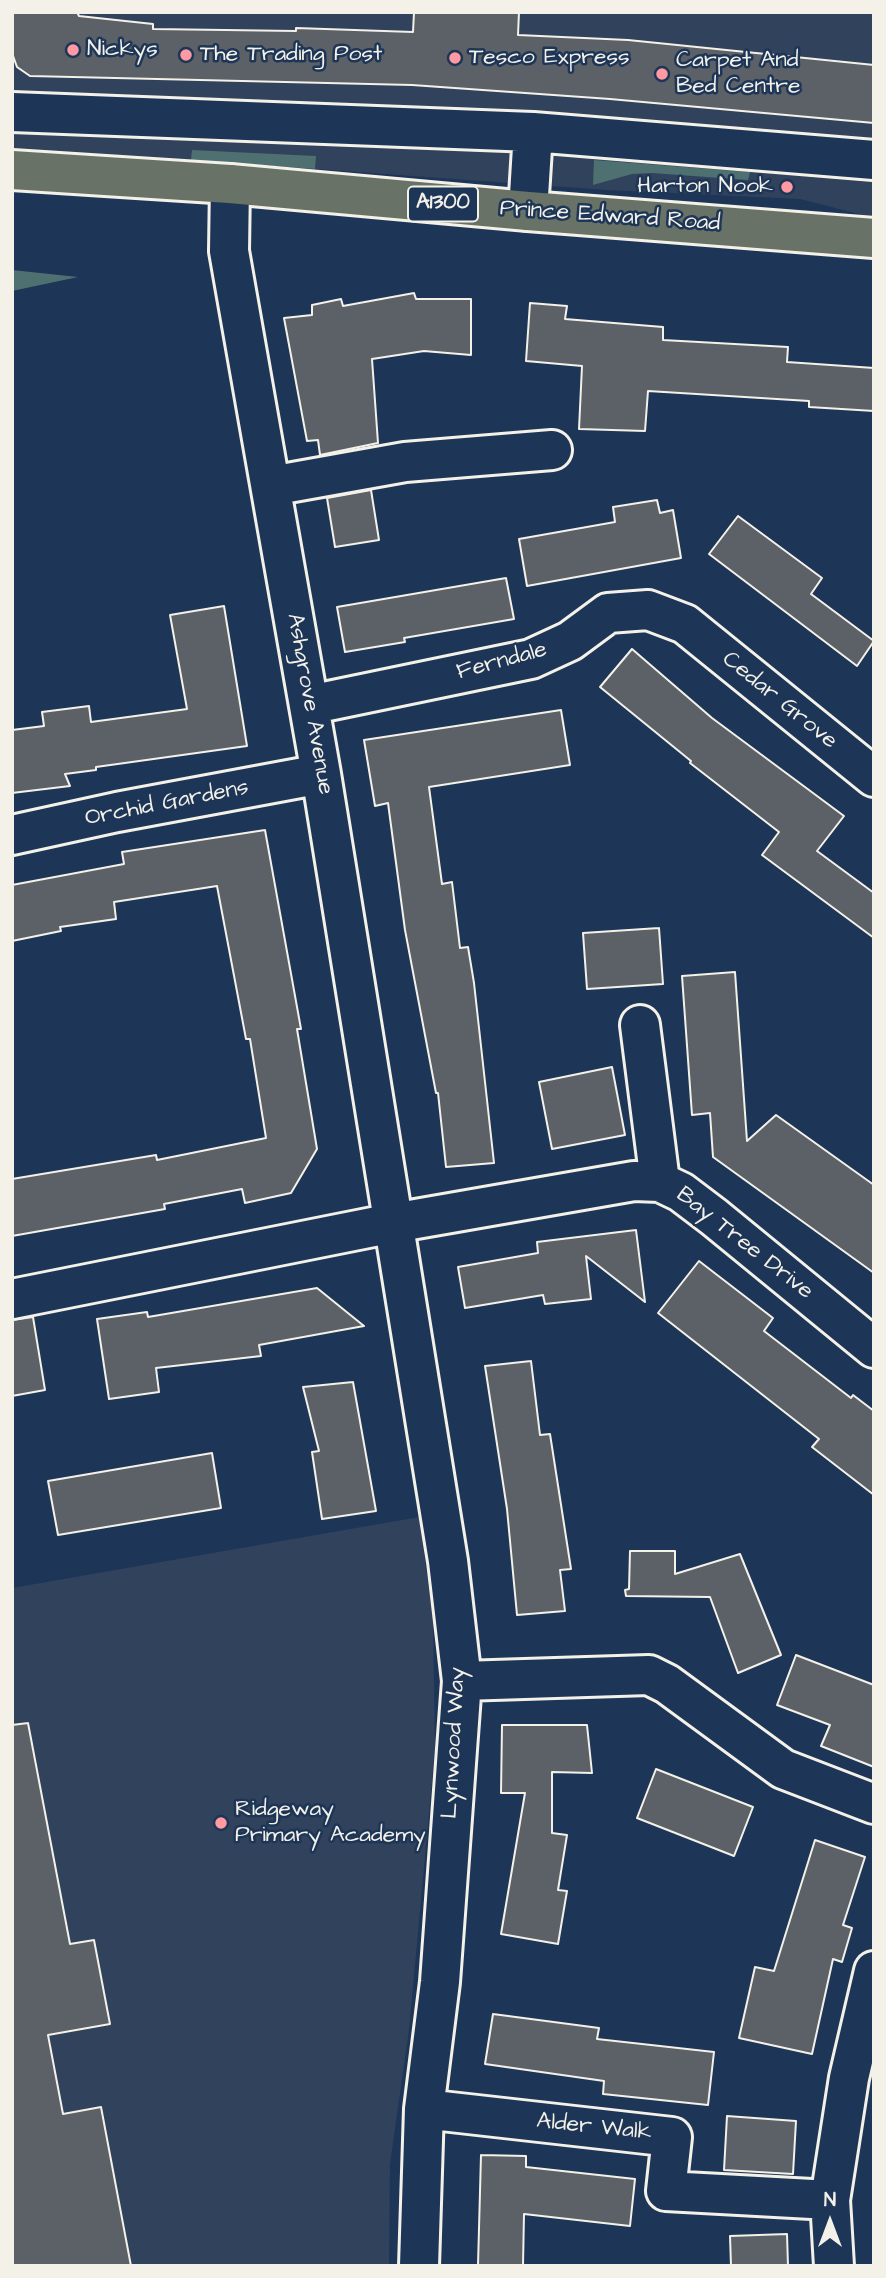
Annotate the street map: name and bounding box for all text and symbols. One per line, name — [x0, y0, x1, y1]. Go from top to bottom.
place label: Nickys — [87, 36, 158, 64]
place label: The Trading Post — [200, 41, 382, 69]
marker: Nickys — [65, 42, 81, 58]
place label: Tesco Express — [469, 44, 629, 72]
marker: The Trading Post — [178, 47, 194, 63]
place label: Carpet And Bed Centre — [676, 47, 800, 101]
marker: Tesco Express — [447, 50, 463, 66]
marker: Carpet And Bed Centre — [654, 66, 670, 82]
place label: Harton Nook — [637, 173, 773, 201]
marker: Harton Nook — [779, 179, 795, 195]
road number: A1300 — [408, 186, 478, 222]
street label: Prince Edward Road — [499, 196, 721, 238]
street label: Ashgrove Avenue — [279, 611, 339, 797]
street label: Ferndale — [454, 637, 550, 687]
street label: Cedar Grove — [716, 646, 842, 756]
street label: Orchid Gardens — [83, 775, 251, 833]
street label: Bay Tree Drive — [670, 1182, 818, 1306]
street label: Lynwood Way — [437, 1667, 473, 1819]
place label: Ridgeway Primary Academy — [235, 1796, 426, 1850]
marker: Ridgeway Primary Academy — [213, 1815, 229, 1831]
street label: Alder Walk — [535, 2108, 653, 2148]
north arrow — [795, 2187, 865, 2257]
text: N — [824, 2187, 836, 2214]

